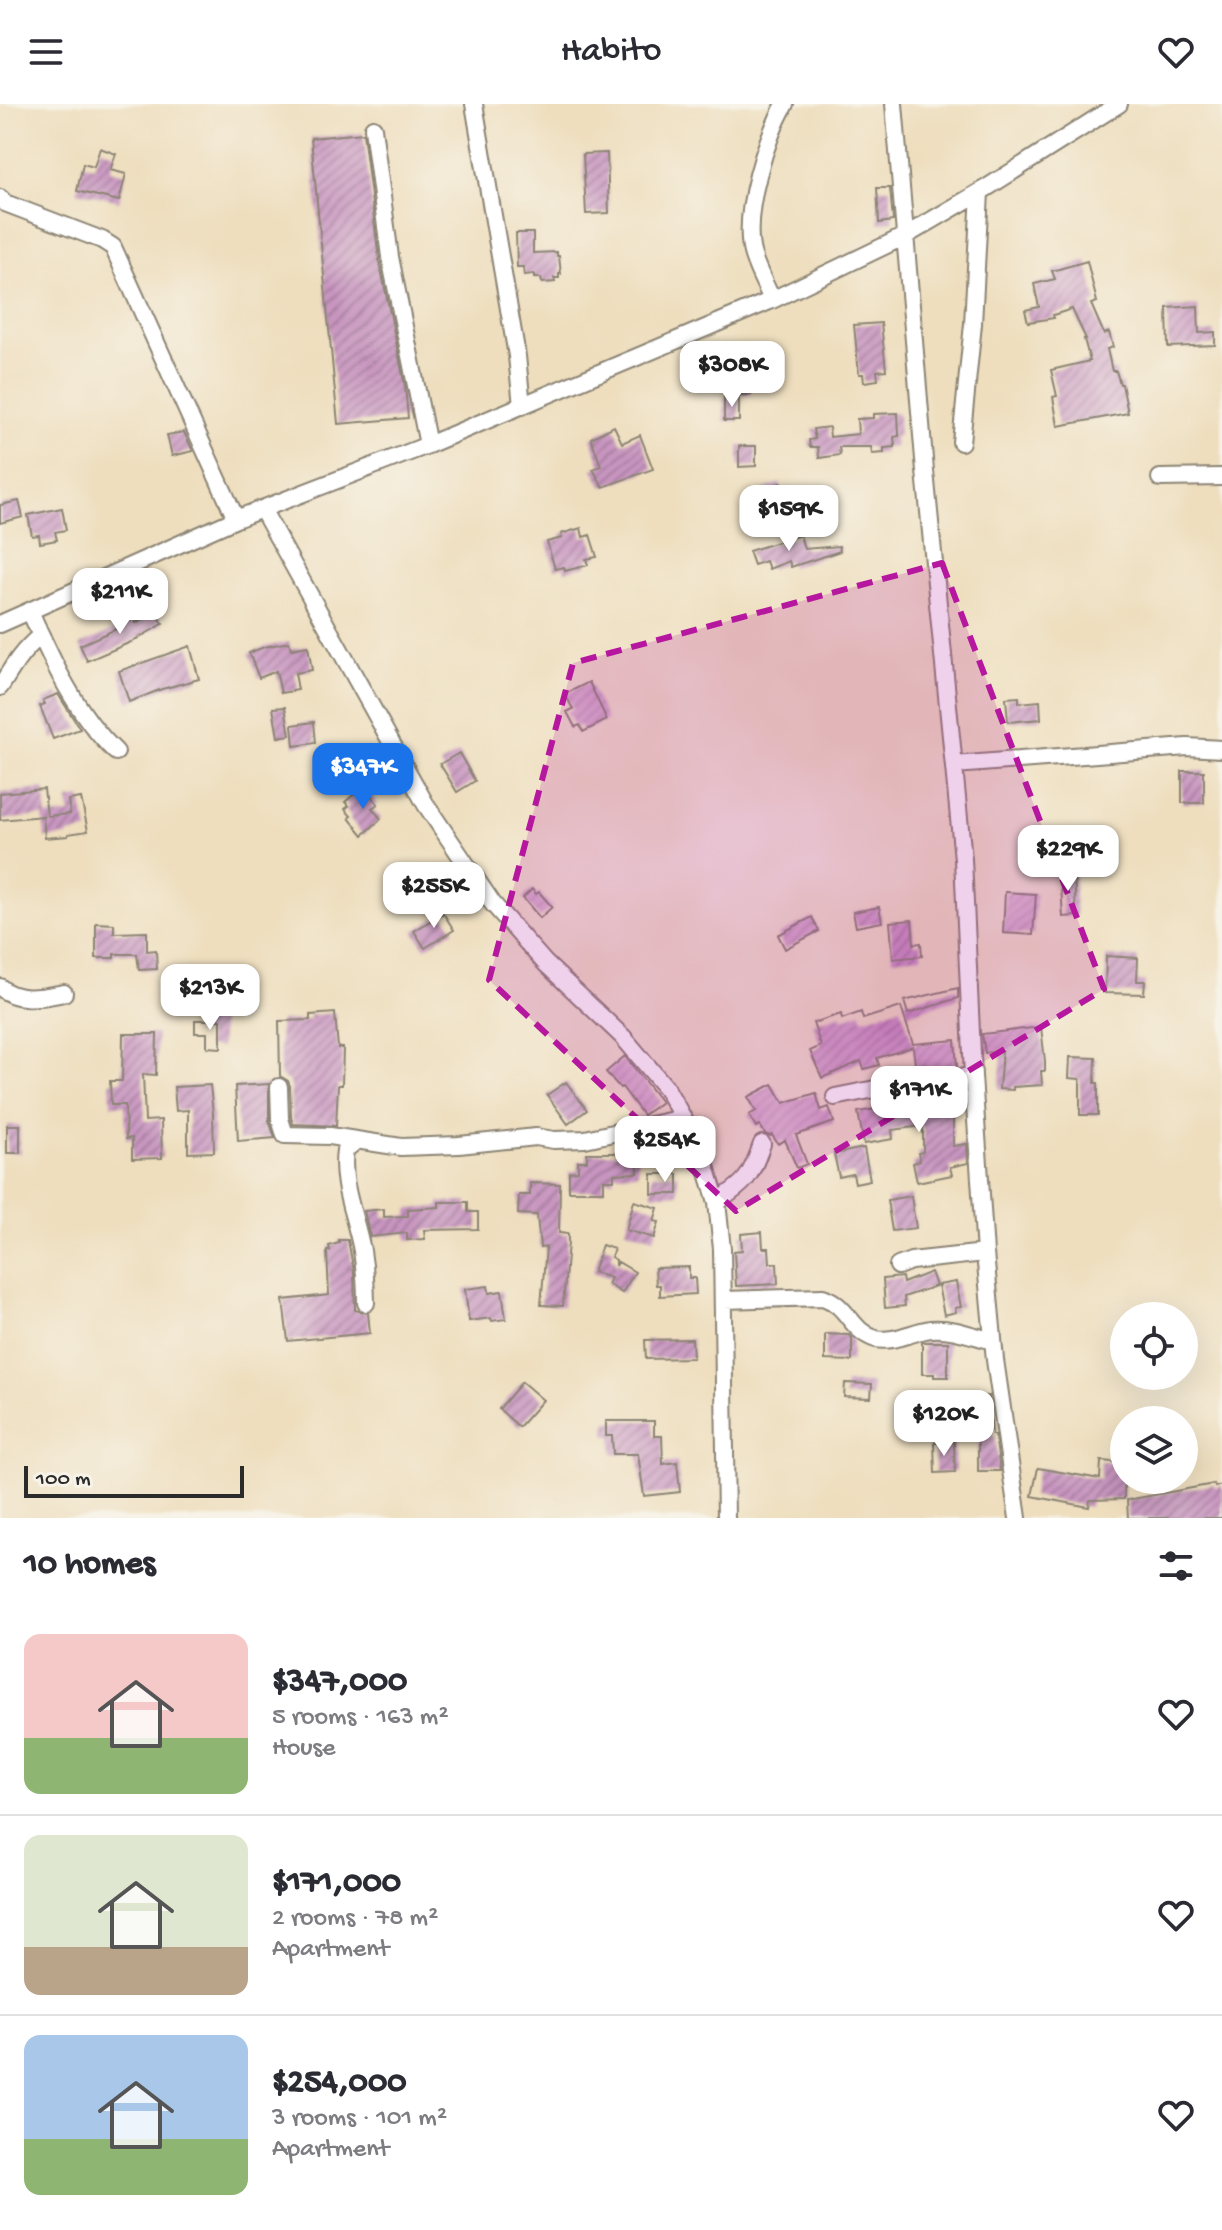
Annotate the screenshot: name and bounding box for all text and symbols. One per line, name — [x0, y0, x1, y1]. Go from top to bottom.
icon: menu — [24, 30, 68, 74]
icon: heart — [1154, 30, 1198, 74]
text: Habito — [561, 31, 661, 74]
pin: $308K — [676, 341, 788, 409]
text: $308K — [698, 351, 766, 382]
pin: $159K — [733, 485, 845, 553]
text: $159K — [757, 495, 821, 526]
pin: $211K — [64, 568, 176, 636]
text: $211K — [90, 578, 150, 609]
pin: $347K — [307, 743, 419, 811]
text: $347K — [330, 753, 396, 784]
pin: $229K — [1012, 825, 1124, 893]
text: $229K — [1036, 835, 1100, 866]
pin: $255K — [378, 862, 490, 930]
text: $255K — [401, 872, 467, 903]
pin: $213K — [154, 964, 266, 1032]
text: $213K — [179, 974, 241, 1005]
pin: $171K — [863, 1066, 975, 1134]
text: $171K — [889, 1076, 949, 1107]
pin: $254K — [609, 1116, 721, 1184]
text: $254K — [633, 1126, 697, 1157]
map controls — [1110, 1302, 1198, 1494]
button: locate — [1110, 1302, 1198, 1390]
pin: $120K — [888, 1390, 1000, 1458]
text: $120K — [912, 1400, 976, 1431]
button: layers — [1110, 1406, 1198, 1494]
scale bar — [24, 1462, 244, 1498]
text: 100 m — [36, 1467, 91, 1493]
icon: filters — [1154, 1544, 1198, 1588]
text: 10 homes — [24, 1546, 155, 1586]
text: $347,000 — [272, 1663, 407, 1703]
icon: home — [88, 1666, 184, 1762]
icon: heart — [1154, 1692, 1198, 1736]
text: 5 rooms · 163 m² — [272, 1703, 449, 1734]
text: House — [272, 1734, 336, 1765]
text: $171,000 — [272, 1864, 401, 1904]
icon: home — [88, 1867, 184, 1963]
icon: heart — [1154, 1893, 1198, 1937]
text: 2 rooms · 78 m² — [272, 1904, 438, 1935]
text: Apartment — [272, 1935, 389, 1966]
text: $254,000 — [272, 2064, 407, 2104]
icon: home — [88, 2067, 184, 2163]
icon: heart — [1154, 2093, 1198, 2137]
text: 3 rooms · 101 m² — [272, 2104, 447, 2135]
text: Apartment — [272, 2135, 389, 2166]

